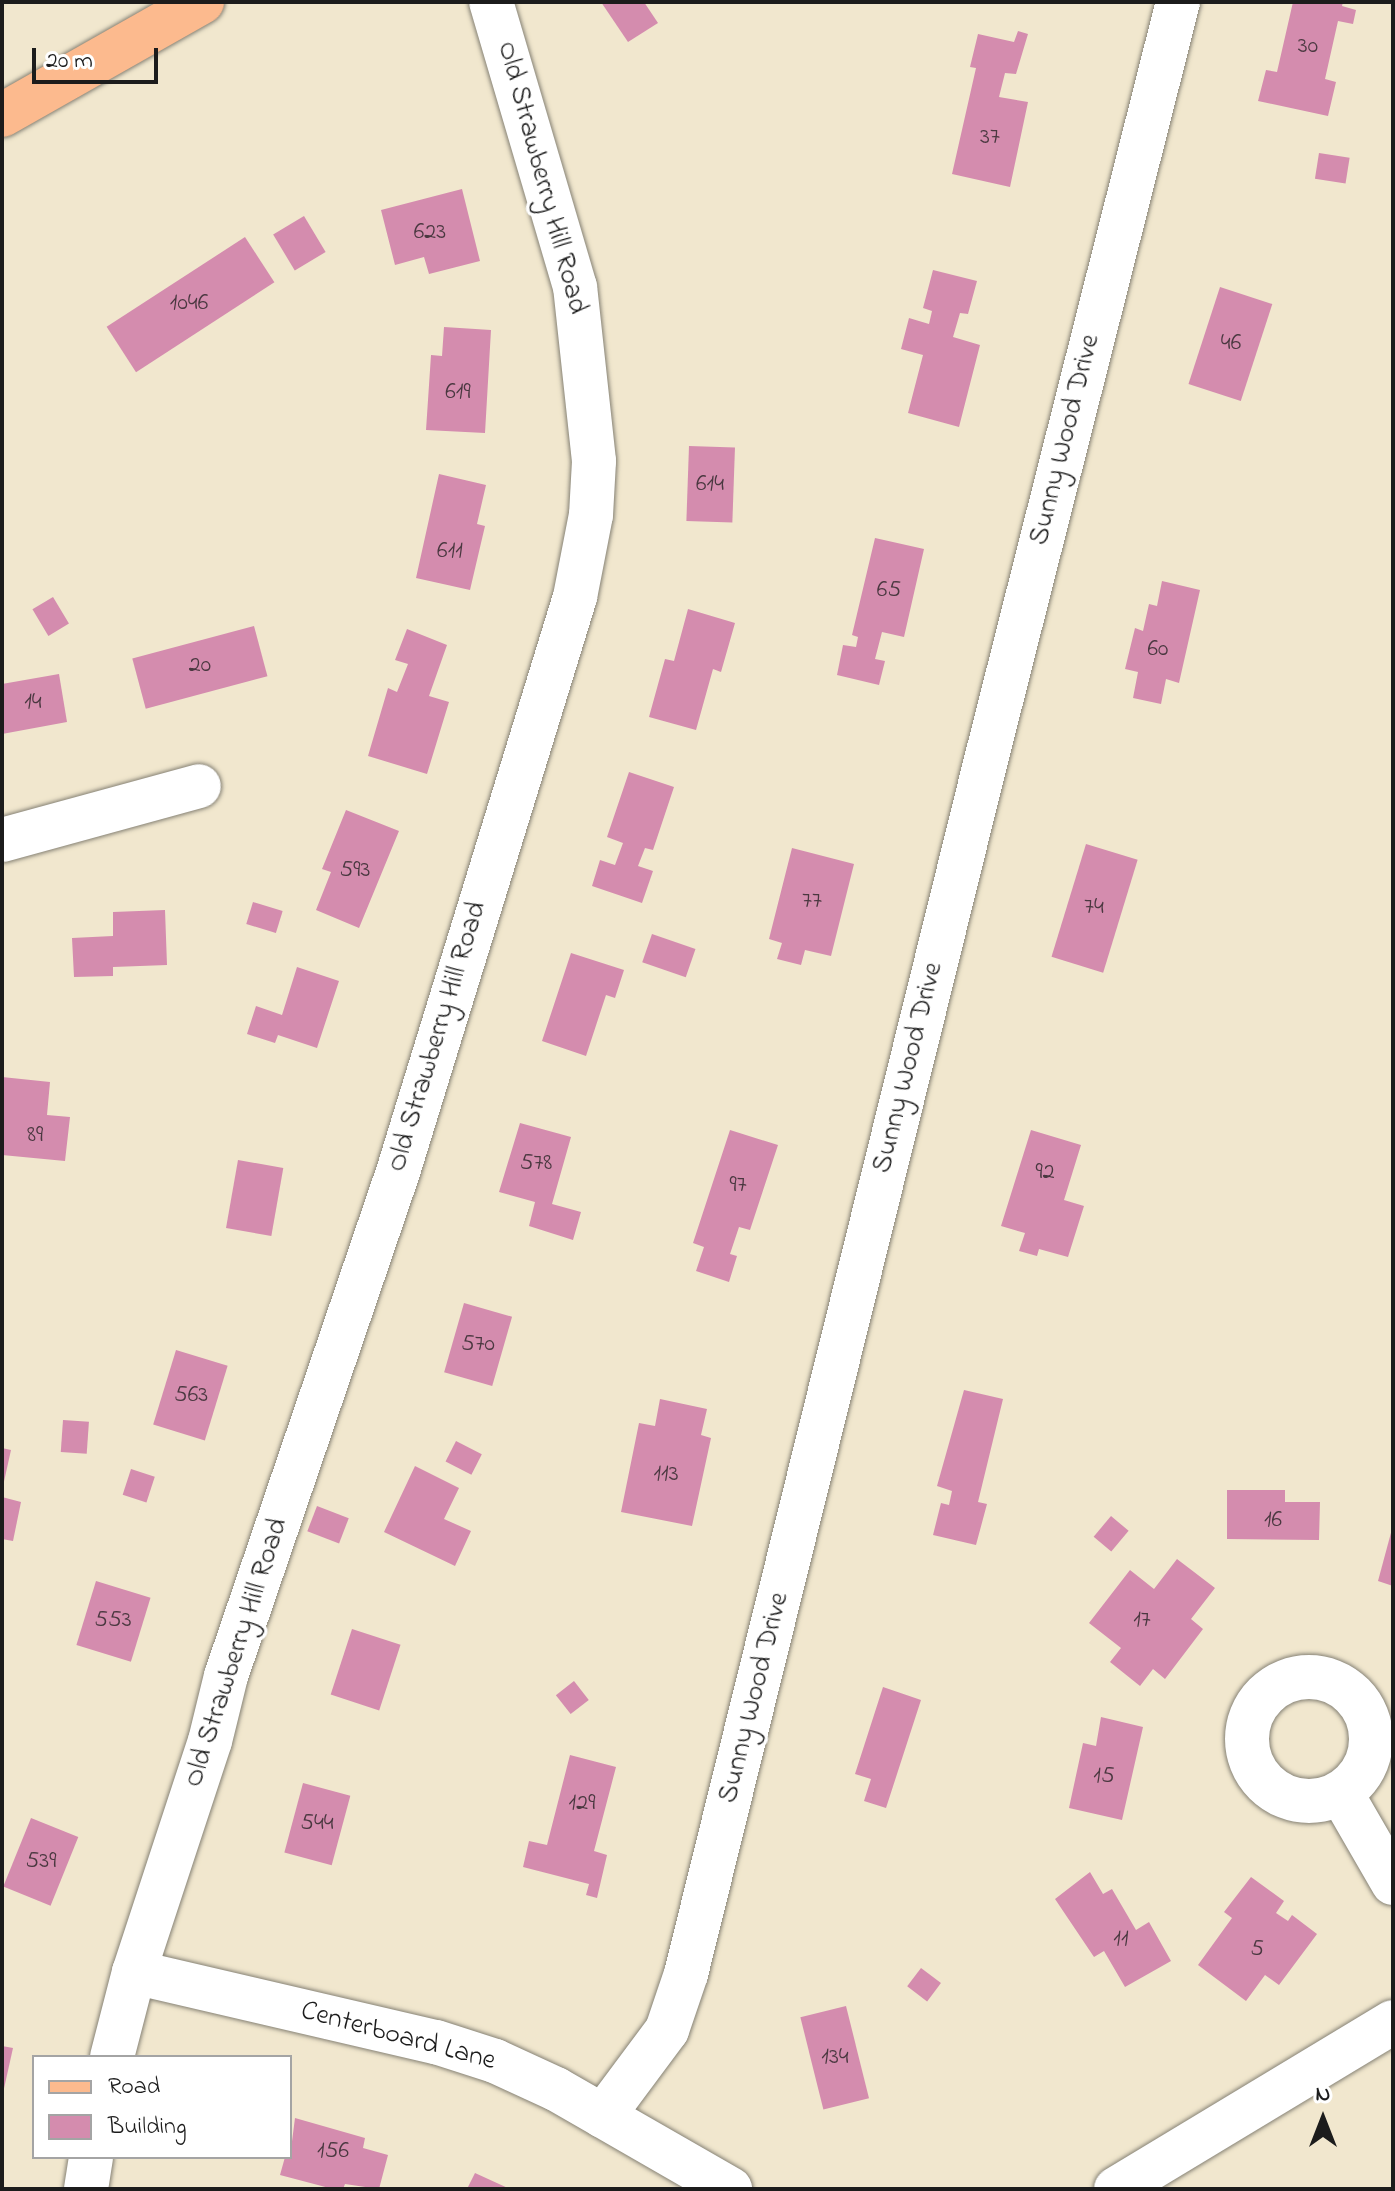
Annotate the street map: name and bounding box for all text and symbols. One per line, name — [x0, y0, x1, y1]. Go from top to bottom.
scale bar — [36, 32, 162, 82]
house number: 30 — [1298, 33, 1318, 61]
street label: Old Strawberry Hill Road — [488, 38, 594, 318]
text: 20 m — [46, 44, 93, 79]
house number: 37 — [980, 124, 1000, 152]
house number: 623 — [414, 219, 446, 247]
house number: 1046 — [170, 290, 208, 318]
house number: 46 — [1221, 330, 1241, 358]
street label: Sunny Wood Drive — [1024, 331, 1108, 549]
house number: 619 — [445, 379, 471, 407]
house number: 614 — [696, 471, 724, 499]
house number: 611 — [437, 538, 463, 566]
house number: 65 — [877, 577, 901, 605]
house number: 60 — [1148, 636, 1168, 664]
house number: 20 — [189, 652, 211, 680]
house number: 14 — [24, 689, 42, 717]
house number: 593 — [340, 857, 370, 885]
house number: 77 — [802, 888, 822, 916]
house number: 74 — [1084, 894, 1104, 922]
street label: Old Strawberry Hill Road — [381, 898, 495, 1176]
street label: Sunny Wood Drive — [867, 959, 951, 1177]
house number: 89 — [27, 1122, 43, 1150]
house number: 578 — [520, 1150, 552, 1178]
house number: 92 — [1035, 1159, 1055, 1187]
house number: 97 — [729, 1172, 747, 1200]
house number: 570 — [461, 1331, 495, 1359]
house number: 563 — [174, 1382, 208, 1410]
house number: 113 — [653, 1461, 679, 1489]
house number: 16 — [1264, 1507, 1282, 1535]
street label: Old Strawberry Hill Road — [178, 1514, 296, 1792]
street label: Sunny Wood Drive — [713, 1589, 797, 1807]
house number: 553 — [94, 1607, 132, 1635]
house number: 17 — [1133, 1607, 1151, 1635]
house number: 15 — [1093, 1763, 1115, 1791]
house number: 129 — [569, 1790, 595, 1818]
house number: 544 — [300, 1810, 334, 1838]
house number: 539 — [26, 1848, 56, 1876]
house number: 11 — [1113, 1926, 1129, 1954]
house number: 5 — [1250, 1936, 1264, 1964]
street label: Centerboard Lane — [297, 1995, 499, 2079]
house number: 134 — [821, 2044, 849, 2072]
legend — [32, 2055, 292, 2159]
text: Road — [108, 2070, 160, 2105]
north arrow — [1283, 2079, 1363, 2159]
text: N — [1316, 2079, 1330, 2111]
text: Building — [108, 2110, 187, 2145]
house number: 156 — [317, 2138, 349, 2166]

